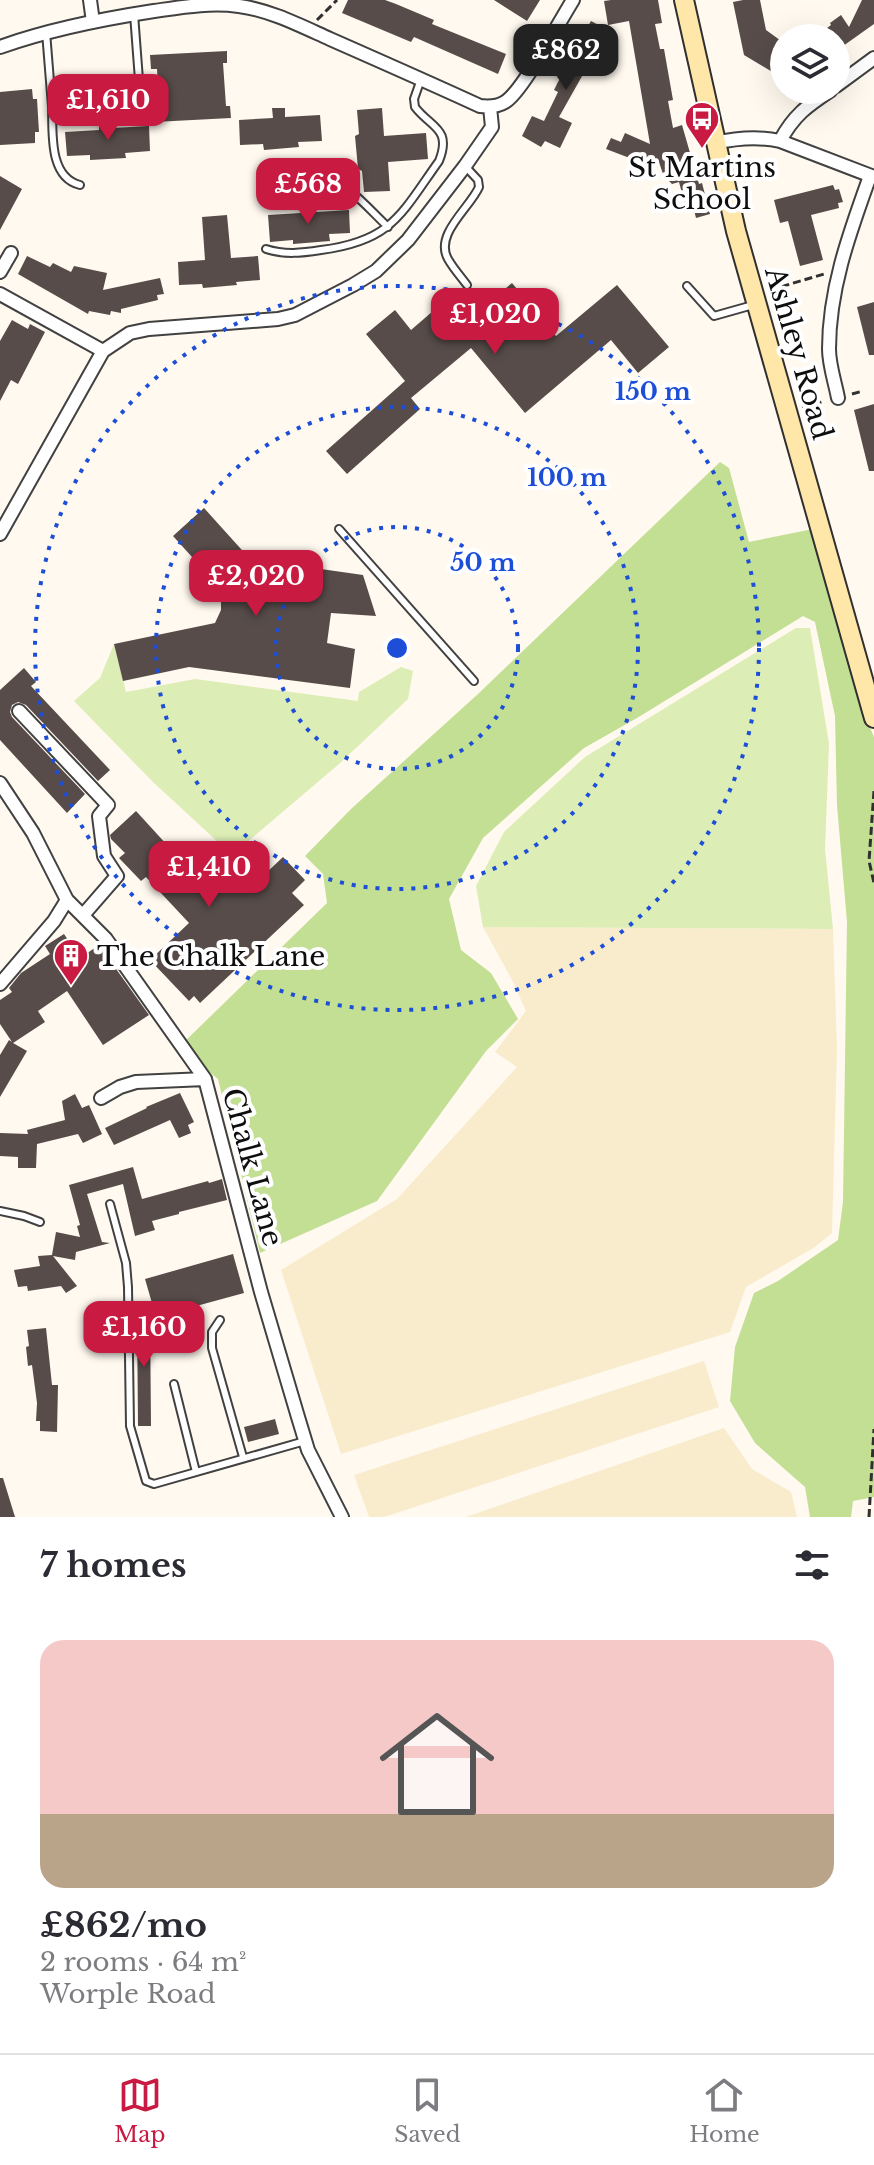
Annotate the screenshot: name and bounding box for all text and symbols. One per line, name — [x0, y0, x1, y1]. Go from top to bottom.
pin: £862 — [519, 24, 613, 92]
map controls — [770, 24, 850, 104]
button: layers — [770, 24, 850, 104]
text: £862 — [531, 34, 601, 66]
pin: £1,610 — [43, 74, 173, 142]
text: £1,610 — [66, 84, 150, 116]
bus stop icon: St Martins School — [683, 100, 721, 150]
place label: St Martins School — [628, 150, 776, 217]
pin: £568 — [261, 158, 355, 226]
text: £568 — [274, 168, 342, 200]
street label: Ashley Road — [757, 262, 840, 444]
pin: £1,020 — [430, 288, 560, 356]
text: £1,020 — [449, 298, 541, 330]
text: 150 m — [615, 377, 691, 406]
text: 100 m — [527, 463, 607, 492]
text: 50 m — [450, 548, 516, 577]
pin: £2,020 — [191, 550, 321, 618]
text: £2,020 — [207, 560, 305, 592]
centre of rings — [383, 634, 411, 662]
pin: £1,410 — [144, 841, 274, 909]
text: £1,410 — [167, 851, 251, 883]
building icon: The Chalk Lane — [52, 937, 90, 987]
place label: The Chalk Lane — [97, 939, 325, 974]
street label: Chalk Lane — [215, 1084, 290, 1250]
pin: £1,160 — [79, 1301, 209, 1369]
text: £1,160 — [101, 1311, 187, 1343]
icon: filters — [790, 1543, 834, 1587]
text: 7 homes — [40, 1544, 187, 1586]
icon: home — [365, 1692, 509, 1836]
text: £862/mo — [40, 1904, 207, 1946]
text: 2 rooms · 64 m² — [40, 1946, 246, 1978]
text: Worple Road — [40, 1978, 216, 2010]
tab: Map — [114, 2073, 165, 2148]
tab: Saved — [394, 2073, 461, 2148]
tab: Home — [689, 2073, 760, 2148]

